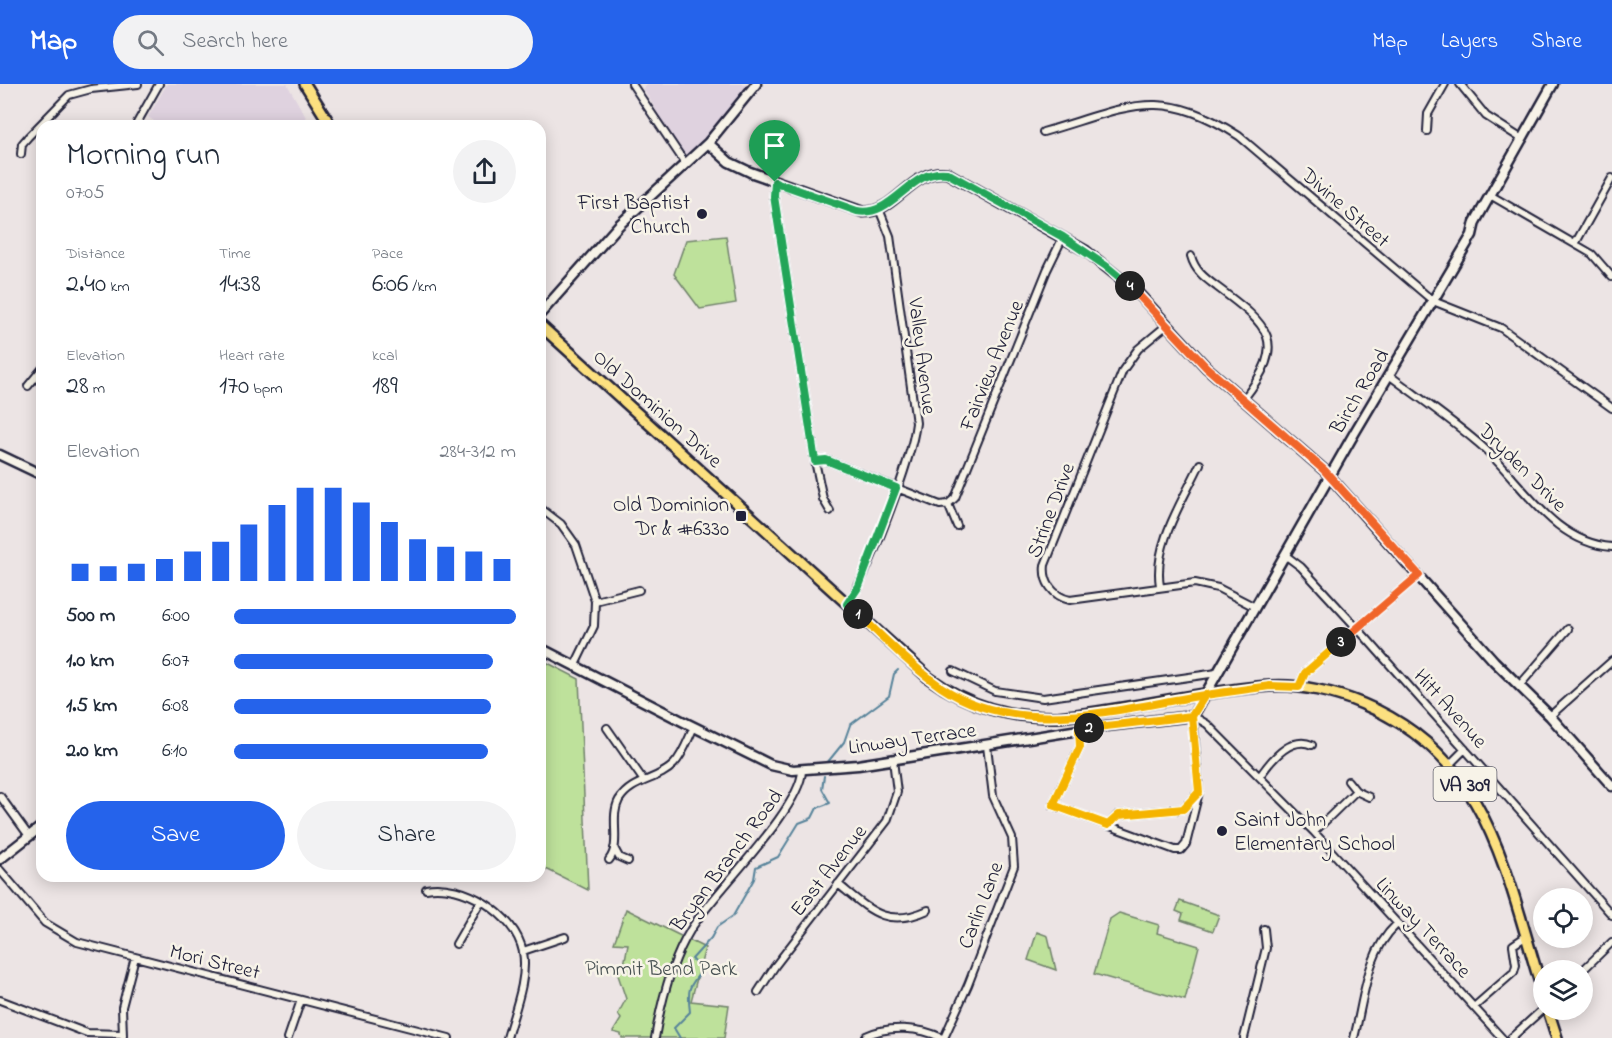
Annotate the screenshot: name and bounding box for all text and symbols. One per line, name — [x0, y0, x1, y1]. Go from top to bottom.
search box — [113, 15, 533, 69]
text: Map — [30, 22, 77, 63]
icon: search — [134, 26, 167, 59]
text: Search here — [182, 26, 288, 58]
text: Map — [1372, 27, 1408, 57]
text: Layers — [1441, 27, 1498, 57]
text: Share — [1531, 27, 1582, 57]
pin — [749, 120, 800, 182]
icon: arrive — [758, 129, 791, 162]
text: Morning run — [66, 132, 220, 180]
button: share — [453, 140, 516, 203]
street label: Divine Street — [1293, 161, 1396, 256]
text: 07:05 — [66, 179, 105, 208]
place label: First Baptist Church — [577, 189, 690, 243]
marker: First Baptist Church — [695, 207, 709, 221]
text: Distance — [66, 242, 125, 266]
text: Time — [219, 242, 251, 266]
text: Pace — [372, 242, 403, 266]
text: 2.40 — [66, 266, 106, 304]
text: 14:38 — [219, 266, 261, 304]
text: 6:06 — [372, 266, 408, 304]
pin: 4 — [1115, 271, 1145, 301]
text: 4 — [1127, 274, 1133, 298]
text: km — [106, 275, 130, 299]
text: /km — [408, 275, 437, 299]
street label: Valley Avenue — [897, 295, 943, 417]
street label: Fairview Avenue — [953, 295, 1033, 436]
street label: Old Dominion Drive — [585, 343, 729, 476]
text: Elevation — [66, 344, 125, 368]
text: Heart rate — [219, 344, 285, 368]
text: kcal — [372, 344, 397, 368]
street label: Birch Road — [1323, 344, 1398, 441]
text: 28 — [66, 368, 89, 406]
text: 170 — [219, 368, 249, 406]
text: 189 — [372, 368, 398, 406]
text: m — [89, 377, 105, 401]
text: bpm — [249, 377, 283, 401]
street label: Dryden Drive — [1468, 416, 1573, 521]
text: Elevation — [66, 438, 140, 467]
text: 284–312 m — [439, 438, 516, 467]
street label: Strine Drive — [1020, 458, 1084, 563]
place label: Old Dominion Dr & #6330 — [613, 491, 729, 545]
marker: Old Dominion Dr & #6330 — [734, 509, 748, 523]
pin: 1 — [843, 599, 873, 629]
text: 500 m — [66, 602, 115, 631]
text: 6:00 — [162, 602, 190, 631]
text: 1 — [855, 602, 861, 626]
pin: 3 — [1326, 627, 1356, 657]
text: 3 — [1338, 630, 1344, 654]
text: 1.0 km — [66, 647, 114, 676]
text: 6:07 — [162, 647, 189, 676]
street label: Hitt Avenue — [1406, 663, 1494, 756]
text: 1.5 km — [66, 692, 117, 721]
text: 6:08 — [162, 692, 189, 721]
pin: 2 — [1074, 713, 1104, 743]
street label: Linway Terrace — [847, 716, 979, 766]
text: 2 — [1085, 716, 1093, 740]
text: 2.0 km — [66, 737, 118, 766]
text: 6:10 — [162, 737, 188, 766]
road number: VA 309 — [1434, 767, 1496, 801]
street label: Bryan Branch Road — [663, 783, 793, 941]
button: Save — [66, 801, 285, 870]
button: Share — [297, 801, 516, 870]
place label: Saint John Elementary School — [1234, 806, 1395, 862]
street label: East Avenue — [784, 818, 876, 924]
marker: Saint John Elementary School — [1215, 824, 1229, 838]
street label: Carlin Lane — [952, 857, 1012, 954]
street label: Linway Terrace — [1366, 871, 1478, 987]
map controls — [1533, 888, 1593, 1020]
button: locate — [1533, 888, 1593, 948]
street label: Mori Street — [166, 937, 263, 989]
park label: Pimmit Bend Park — [585, 955, 738, 985]
button: layers — [1533, 960, 1593, 1020]

